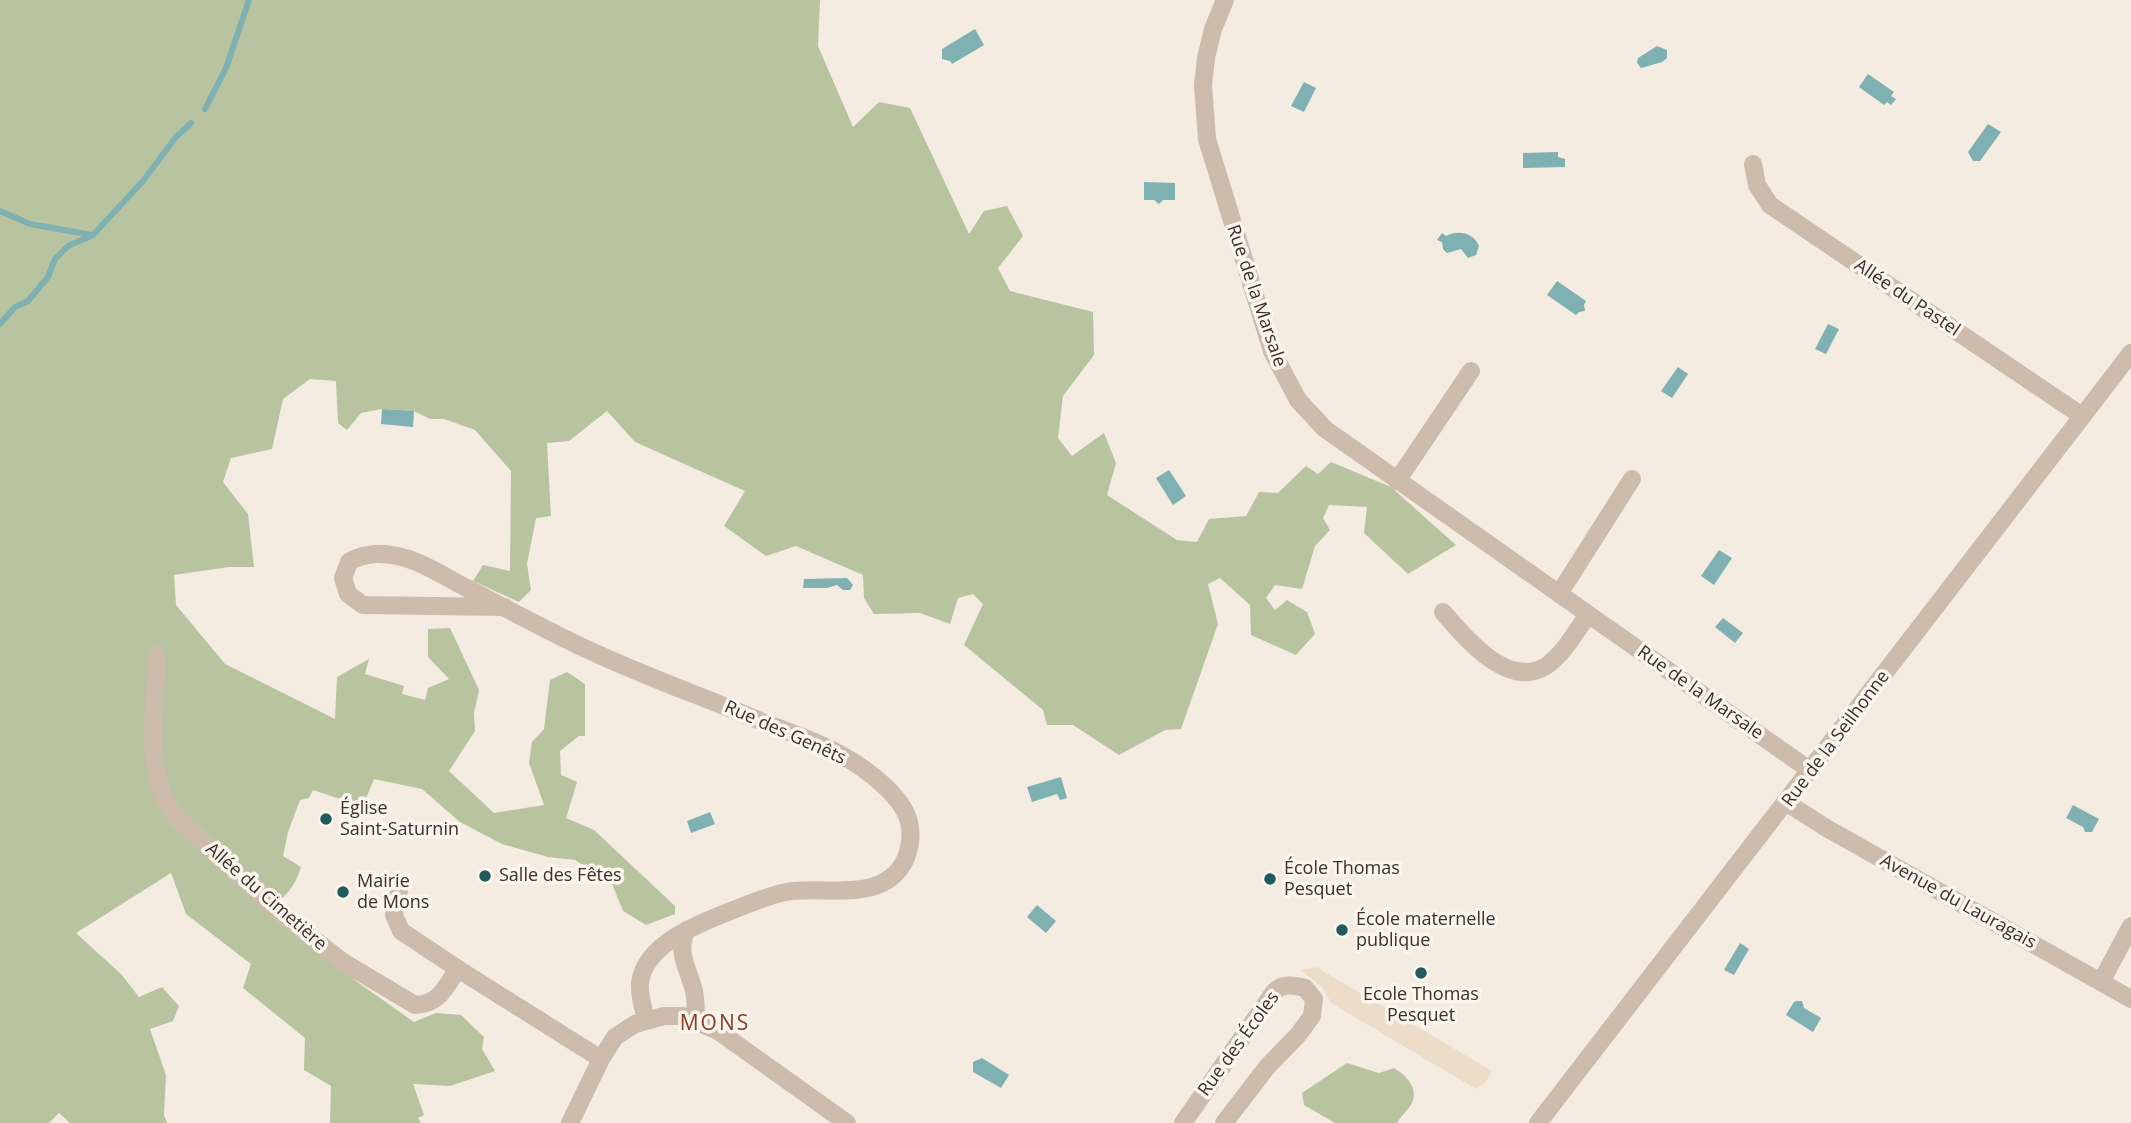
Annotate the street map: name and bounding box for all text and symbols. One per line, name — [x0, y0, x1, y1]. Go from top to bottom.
street label: Rue de la Marsale — [1222, 222, 1290, 370]
street label: Allée du Pastel — [1850, 255, 1964, 341]
street label: Rue de la Marsale — [1633, 641, 1767, 745]
street label: Rue de la Seilhonne — [1778, 667, 1894, 811]
street label: Rue des Genêts — [721, 697, 849, 769]
place label: Église Saint-Saturnin — [340, 798, 459, 840]
marker: Église Saint-Saturnin — [318, 811, 334, 827]
street label: Allée du Cimetière — [201, 839, 331, 955]
street label: Avenue du Lauragais — [1876, 850, 2040, 954]
place label: École Thomas Pesquet — [1284, 858, 1400, 900]
place label: Salle des Fêtes — [499, 865, 622, 887]
marker: Salle des Fêtes — [477, 868, 493, 884]
place label: Mairie de Mons — [357, 871, 429, 914]
marker: École Thomas Pesquet — [1262, 871, 1278, 887]
marker: Mairie de Mons — [335, 884, 351, 900]
place label: École maternelle publique — [1356, 909, 1496, 951]
marker: École maternelle publique — [1334, 922, 1350, 938]
marker: Ecole Thomas Pesquet — [1413, 965, 1429, 981]
place label: Ecole Thomas Pesquet — [1363, 984, 1479, 1026]
street label: Rue des Écoles — [1194, 987, 1284, 1101]
district label: MONS — [680, 1011, 750, 1037]

